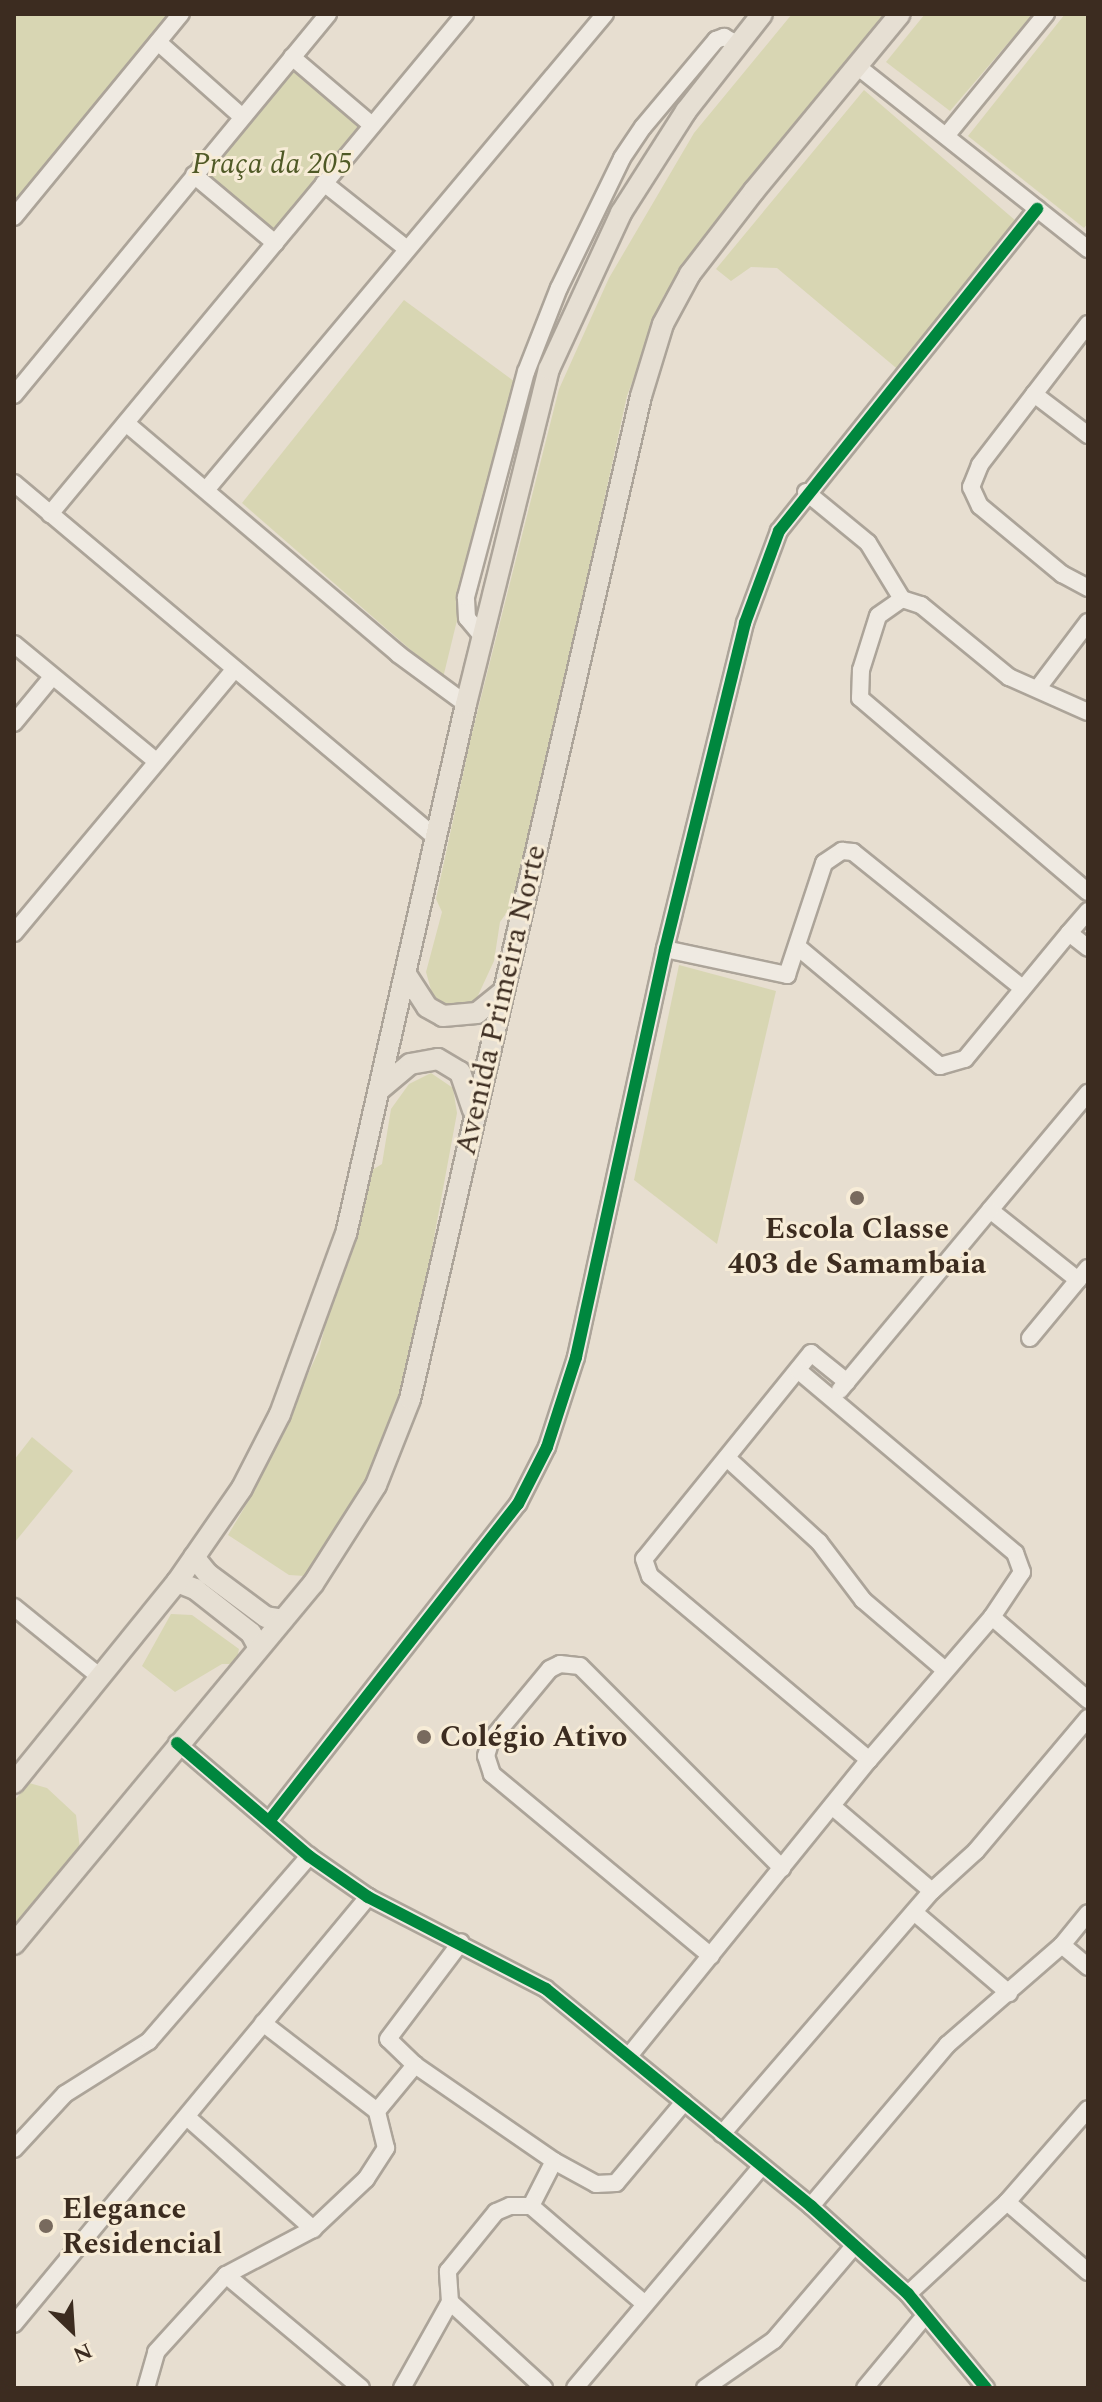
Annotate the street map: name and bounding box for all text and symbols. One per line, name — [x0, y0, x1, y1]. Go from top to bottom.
park label: Praça da 205 — [191, 146, 353, 182]
street label: Avenida Primeira Norte — [448, 841, 554, 1159]
marker: Escola Classe 403 de Samambaia — [848, 1189, 866, 1207]
place label: Escola Classe 403 de Samambaia — [728, 1211, 986, 1282]
place label: Colégio Ativo — [440, 1719, 627, 1755]
marker: Colégio Ativo — [415, 1728, 433, 1746]
place label: Elegance Residencial — [62, 2191, 222, 2262]
marker: Elegance Residencial — [37, 2217, 55, 2235]
north arrow — [32, 2290, 112, 2370]
text: N — [67, 2333, 97, 2371]

